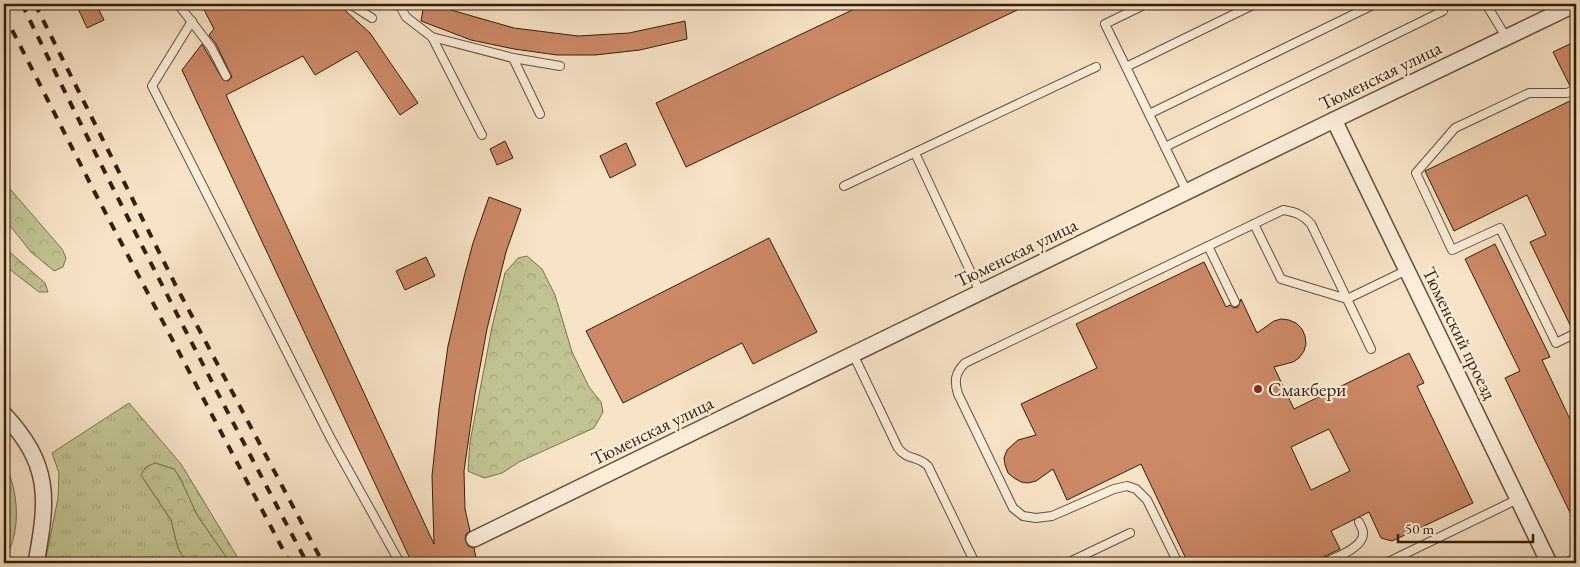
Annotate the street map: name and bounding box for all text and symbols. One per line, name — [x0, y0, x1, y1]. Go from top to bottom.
street label: Тюменская улица — [1315, 35, 1446, 116]
street label: Тюменская улица — [951, 212, 1082, 293]
street label: Тюменский проезд — [1417, 263, 1503, 404]
place label: Смакбери — [1268, 377, 1346, 402]
marker: Смакбери — [1252, 383, 1264, 395]
street label: Тюменская улица — [587, 390, 718, 471]
scale bar — [1398, 512, 1532, 544]
text: 50 m — [1405, 519, 1434, 538]

